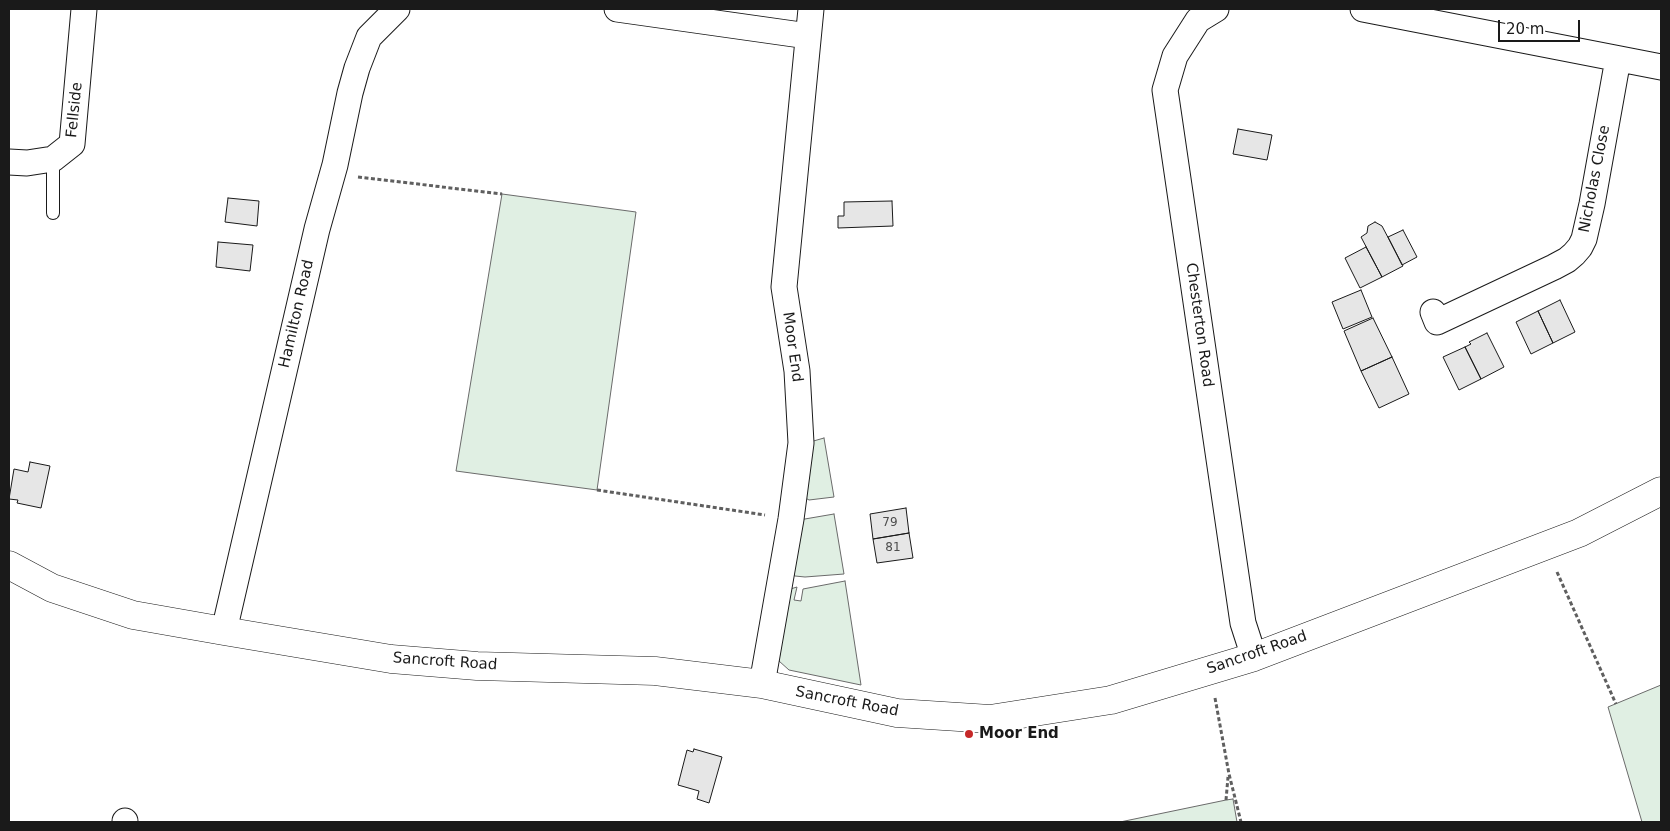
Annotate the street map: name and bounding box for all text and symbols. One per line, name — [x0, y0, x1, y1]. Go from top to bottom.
scale bar — [1500, 10, 1582, 42]
text: 20 m — [1506, 20, 1544, 38]
street label: Fellside — [63, 81, 87, 139]
street label: Nicholas Close — [1576, 124, 1614, 234]
street label: Hamilton Road — [276, 258, 318, 370]
street label: Chesterton Road — [1181, 262, 1217, 388]
street label: Moor End — [778, 311, 806, 383]
house number: 79 — [882, 516, 898, 530]
house number: 81 — [885, 541, 901, 555]
street label: Sancroft Road — [1205, 627, 1309, 679]
street label: Sancroft Road — [392, 649, 498, 675]
street label: Sancroft Road — [794, 683, 900, 721]
place label: Moor End — [979, 725, 1059, 743]
marker: Moor End — [963, 728, 975, 740]

